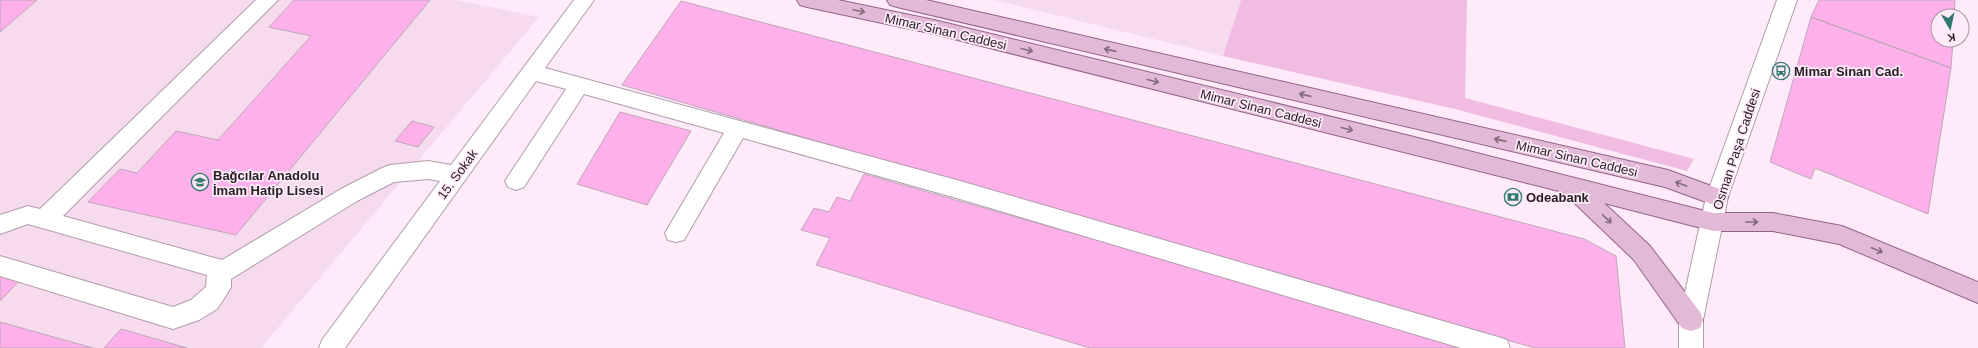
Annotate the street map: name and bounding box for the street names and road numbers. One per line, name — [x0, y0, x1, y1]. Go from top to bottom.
street label: Mimar Sinan Caddesi — [884, 10, 1008, 53]
street label: Mimar Sinan Caddesi — [1199, 86, 1323, 131]
street label: Osman Paşa Caddesi — [1710, 87, 1763, 212]
street label: Mimar Sinan Caddesi — [1515, 137, 1639, 180]
street label: 15. Sokak — [434, 146, 481, 202]

